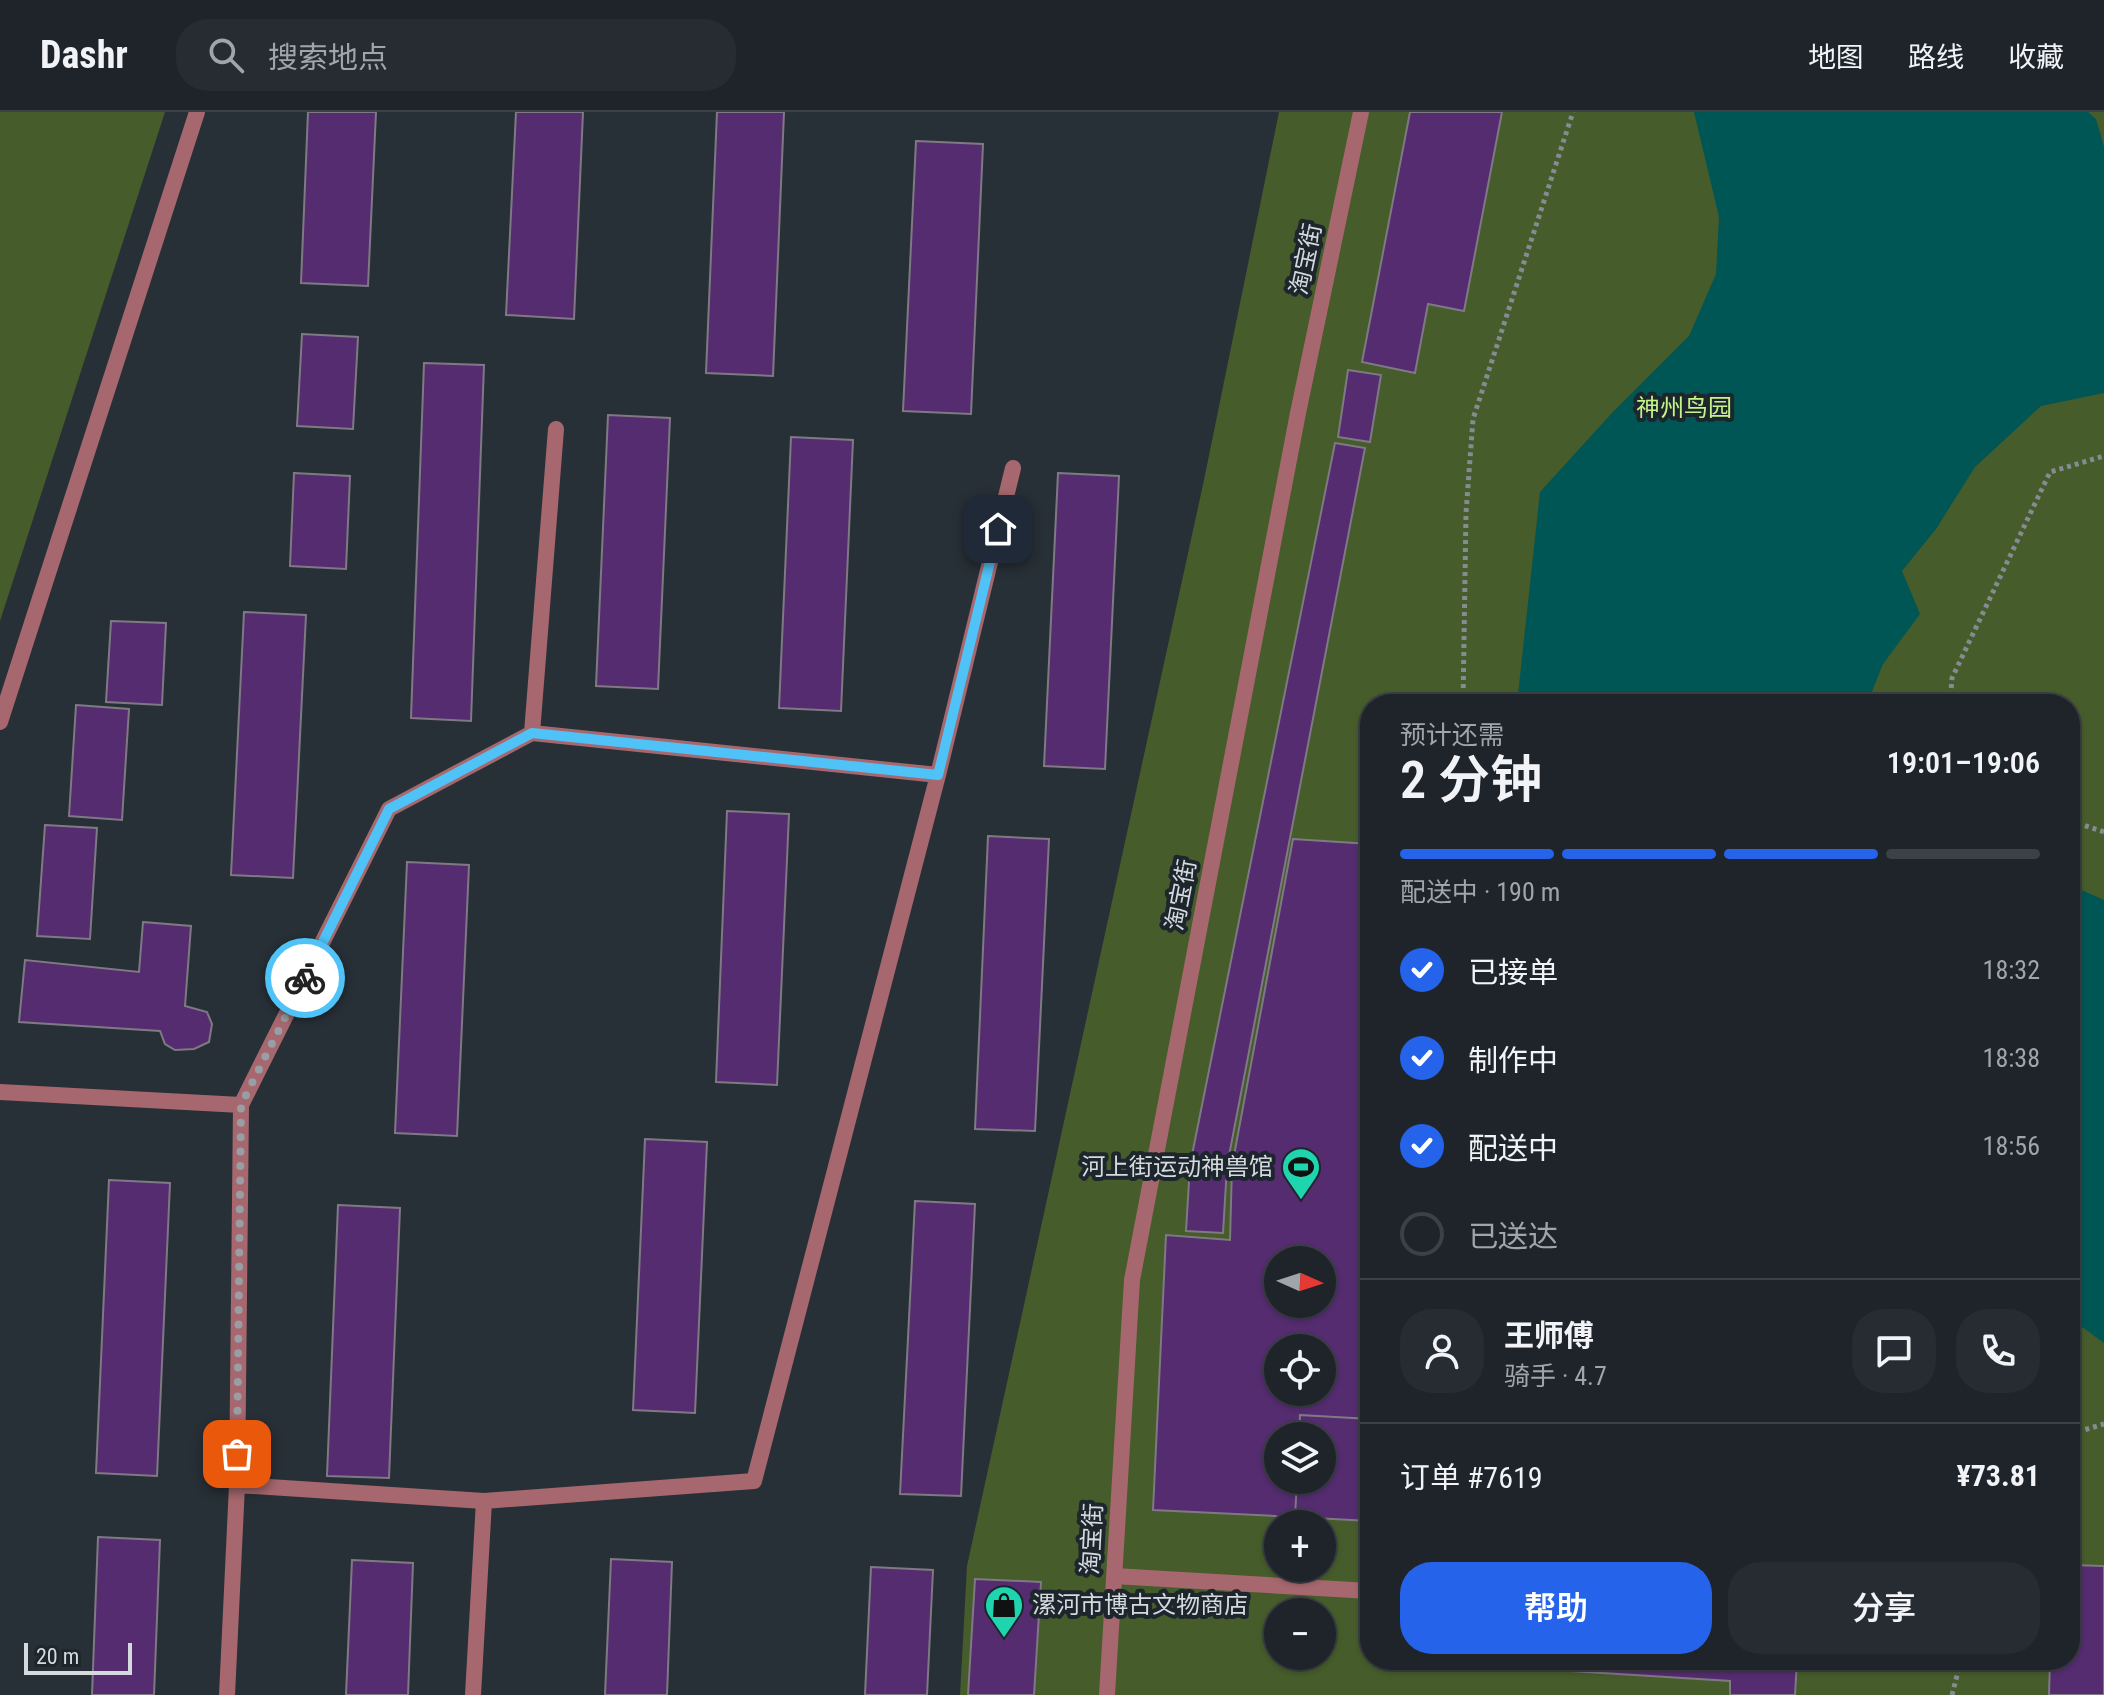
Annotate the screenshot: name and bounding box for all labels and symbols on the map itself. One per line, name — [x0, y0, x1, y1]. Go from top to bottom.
street label: 淘宝街 — [1285, 221, 1327, 297]
park label: 神州鸟园 — [1636, 394, 1732, 422]
pin — [964, 495, 1032, 563]
street label: 淘宝街 — [1160, 857, 1202, 933]
courier — [265, 938, 345, 1018]
sports icon: 河上街运动神兽馆 — [1280, 1146, 1322, 1201]
place label: 河上街运动神兽馆 — [1081, 1153, 1273, 1181]
north arrow — [1264, 1246, 1336, 1318]
pin — [203, 1420, 271, 1488]
street label: 淘宝街 — [1076, 1502, 1108, 1576]
shop icon: 漯河市博古文物商店 — [983, 1584, 1025, 1639]
place label: 漯河市博古文物商店 — [1032, 1591, 1248, 1619]
scale bar — [24, 1639, 132, 1675]

